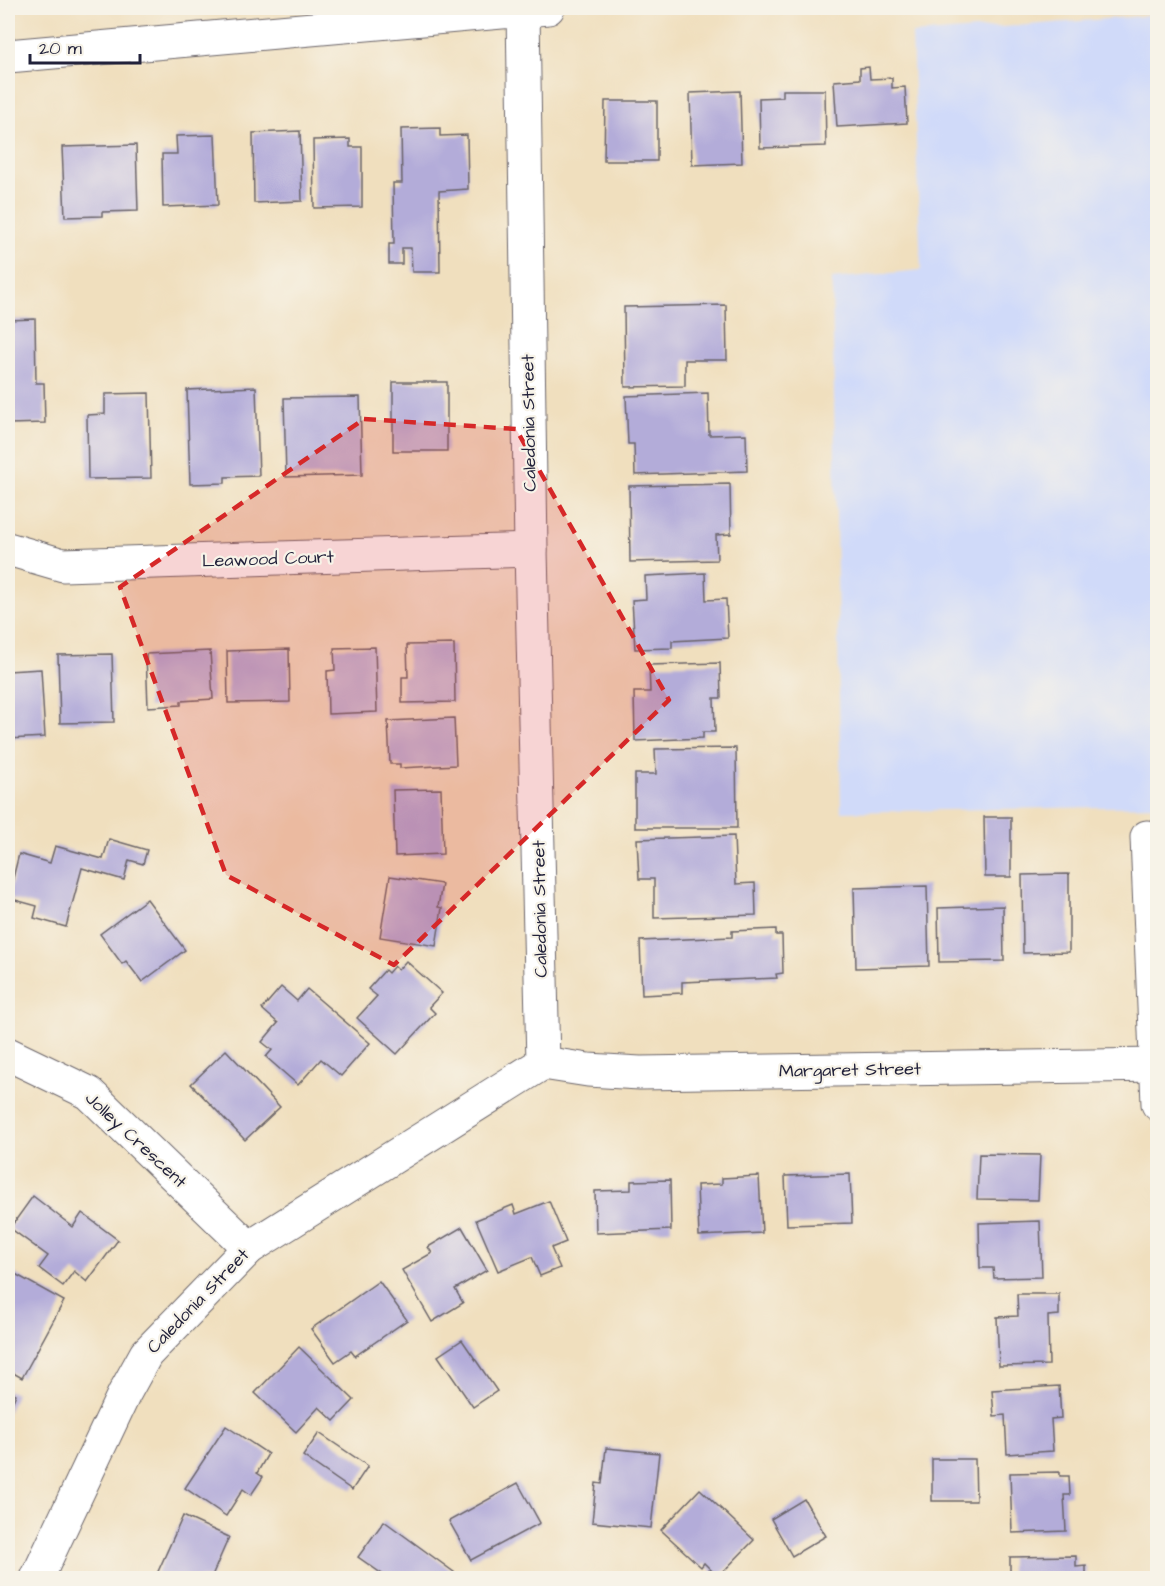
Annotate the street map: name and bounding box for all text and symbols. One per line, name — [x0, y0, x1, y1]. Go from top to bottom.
scale bar — [30, 27, 140, 65]
text: 20 m — [39, 36, 82, 61]
street label: Caledonia Street — [515, 353, 543, 492]
street label: Leawood Court — [202, 544, 335, 574]
street label: Caledonia Street — [526, 839, 554, 978]
street label: Margaret Street — [779, 1056, 922, 1085]
street label: Jolley Crescent — [79, 1086, 193, 1195]
street label: Caledonia Street — [141, 1242, 255, 1359]

